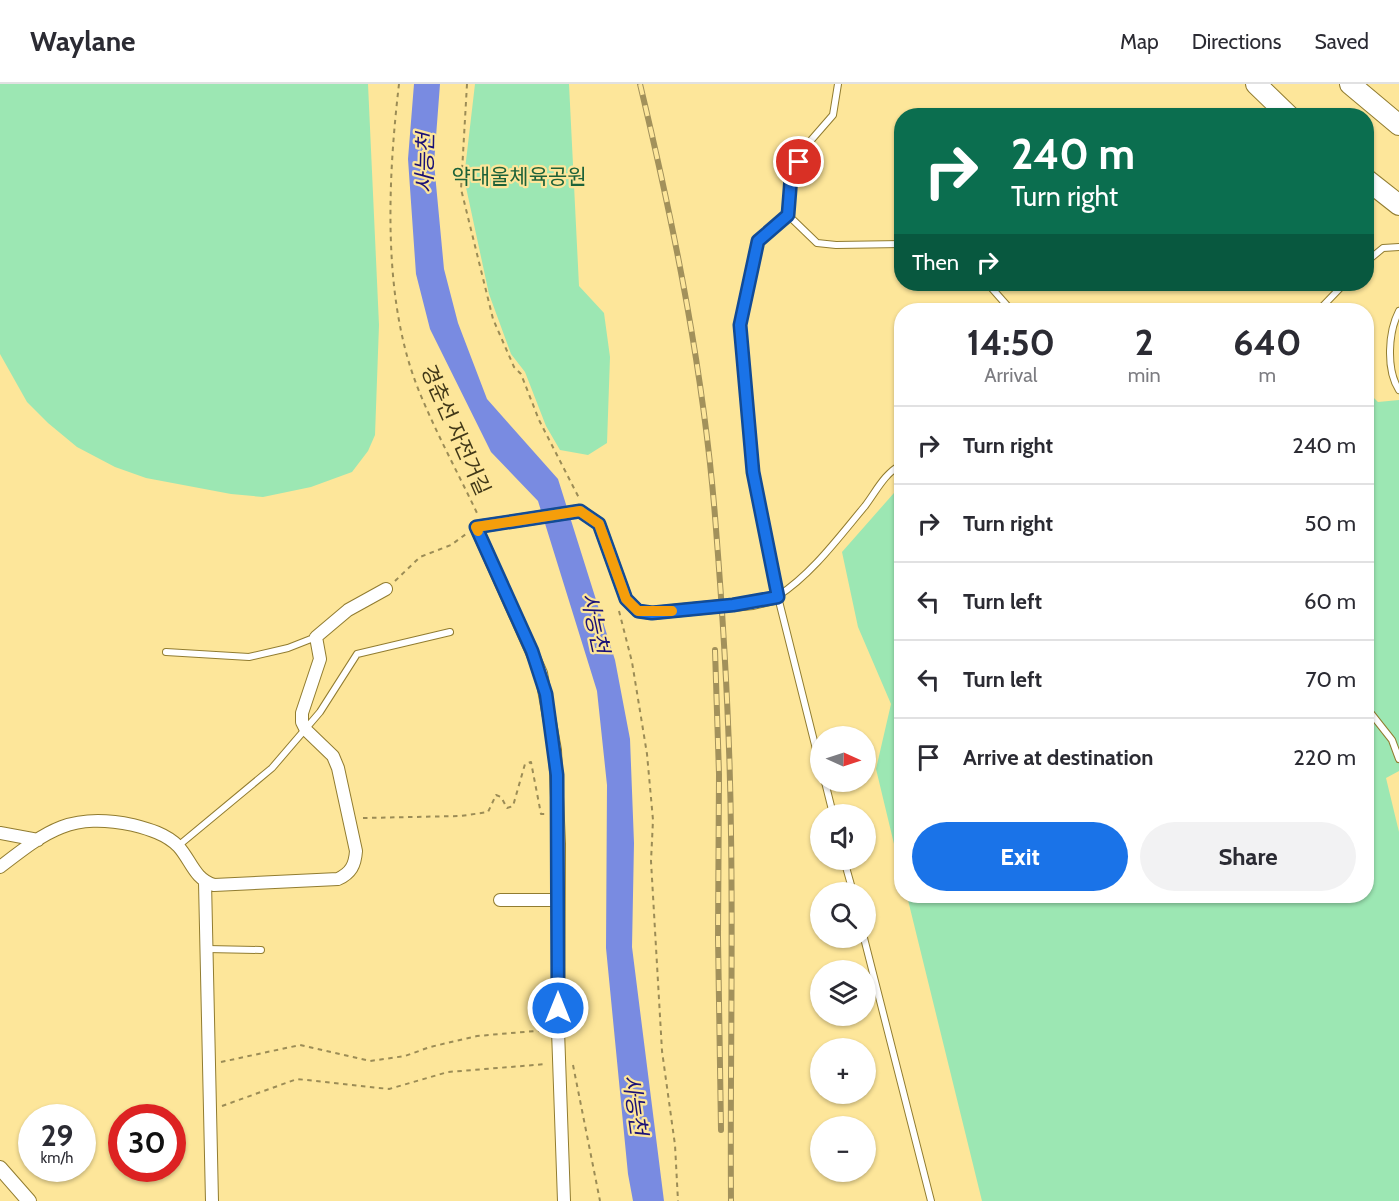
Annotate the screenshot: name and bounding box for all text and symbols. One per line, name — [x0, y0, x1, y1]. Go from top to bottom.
text: Waylane — [30, 24, 136, 58]
text: Map — [1120, 29, 1159, 54]
text: Directions — [1192, 29, 1281, 54]
text: Saved — [1314, 29, 1369, 54]
text: 240 m — [1011, 128, 1135, 180]
water label: 사능천 — [411, 130, 439, 194]
icon: right — [912, 132, 990, 210]
pin — [773, 136, 824, 187]
icon: arrive — [782, 145, 815, 178]
park label: 약대울체육공원 — [451, 164, 587, 189]
text: Turn right — [1011, 180, 1118, 213]
icon: right — [971, 246, 1004, 279]
text: Then — [912, 249, 959, 276]
text: 14:50 — [967, 320, 1055, 364]
text: 2 — [1135, 320, 1154, 364]
text: 640 — [1233, 320, 1301, 364]
street label: 경춘선 자전거길 — [416, 361, 496, 499]
text: Arrival — [984, 363, 1037, 387]
text: min — [1128, 363, 1161, 387]
text: m — [1259, 363, 1276, 387]
icon: right — [912, 429, 945, 462]
text: Turn right — [963, 432, 1053, 459]
text: 240 m — [1292, 432, 1356, 459]
icon: right — [912, 507, 945, 540]
text: Turn right — [963, 510, 1053, 537]
text: 50 m — [1304, 510, 1356, 537]
icon: left — [912, 585, 945, 618]
text: Turn left — [963, 588, 1042, 615]
text: 60 m — [1304, 588, 1356, 615]
water label: 사능천 — [575, 590, 615, 658]
icon: left — [912, 663, 945, 696]
text: Turn left — [963, 666, 1042, 693]
text: 70 m — [1306, 666, 1356, 693]
north arrow — [810, 726, 876, 792]
map controls — [810, 726, 876, 1182]
icon: arrive — [912, 741, 945, 774]
text: Arrive at destination — [963, 744, 1153, 771]
text: 220 m — [1293, 744, 1356, 771]
button: sound — [810, 804, 876, 870]
button: Exit — [912, 822, 1128, 891]
button: Share — [1140, 822, 1356, 891]
button: search — [810, 882, 876, 948]
button: layers — [810, 960, 876, 1026]
position arrow — [526, 976, 590, 1040]
button: + — [810, 1038, 876, 1104]
water label: 사능천 — [617, 1073, 653, 1140]
speed limit sign: 30 — [108, 1104, 186, 1182]
button: − — [810, 1116, 876, 1182]
text: 29 — [41, 1117, 73, 1154]
text: km/h — [41, 1149, 73, 1167]

